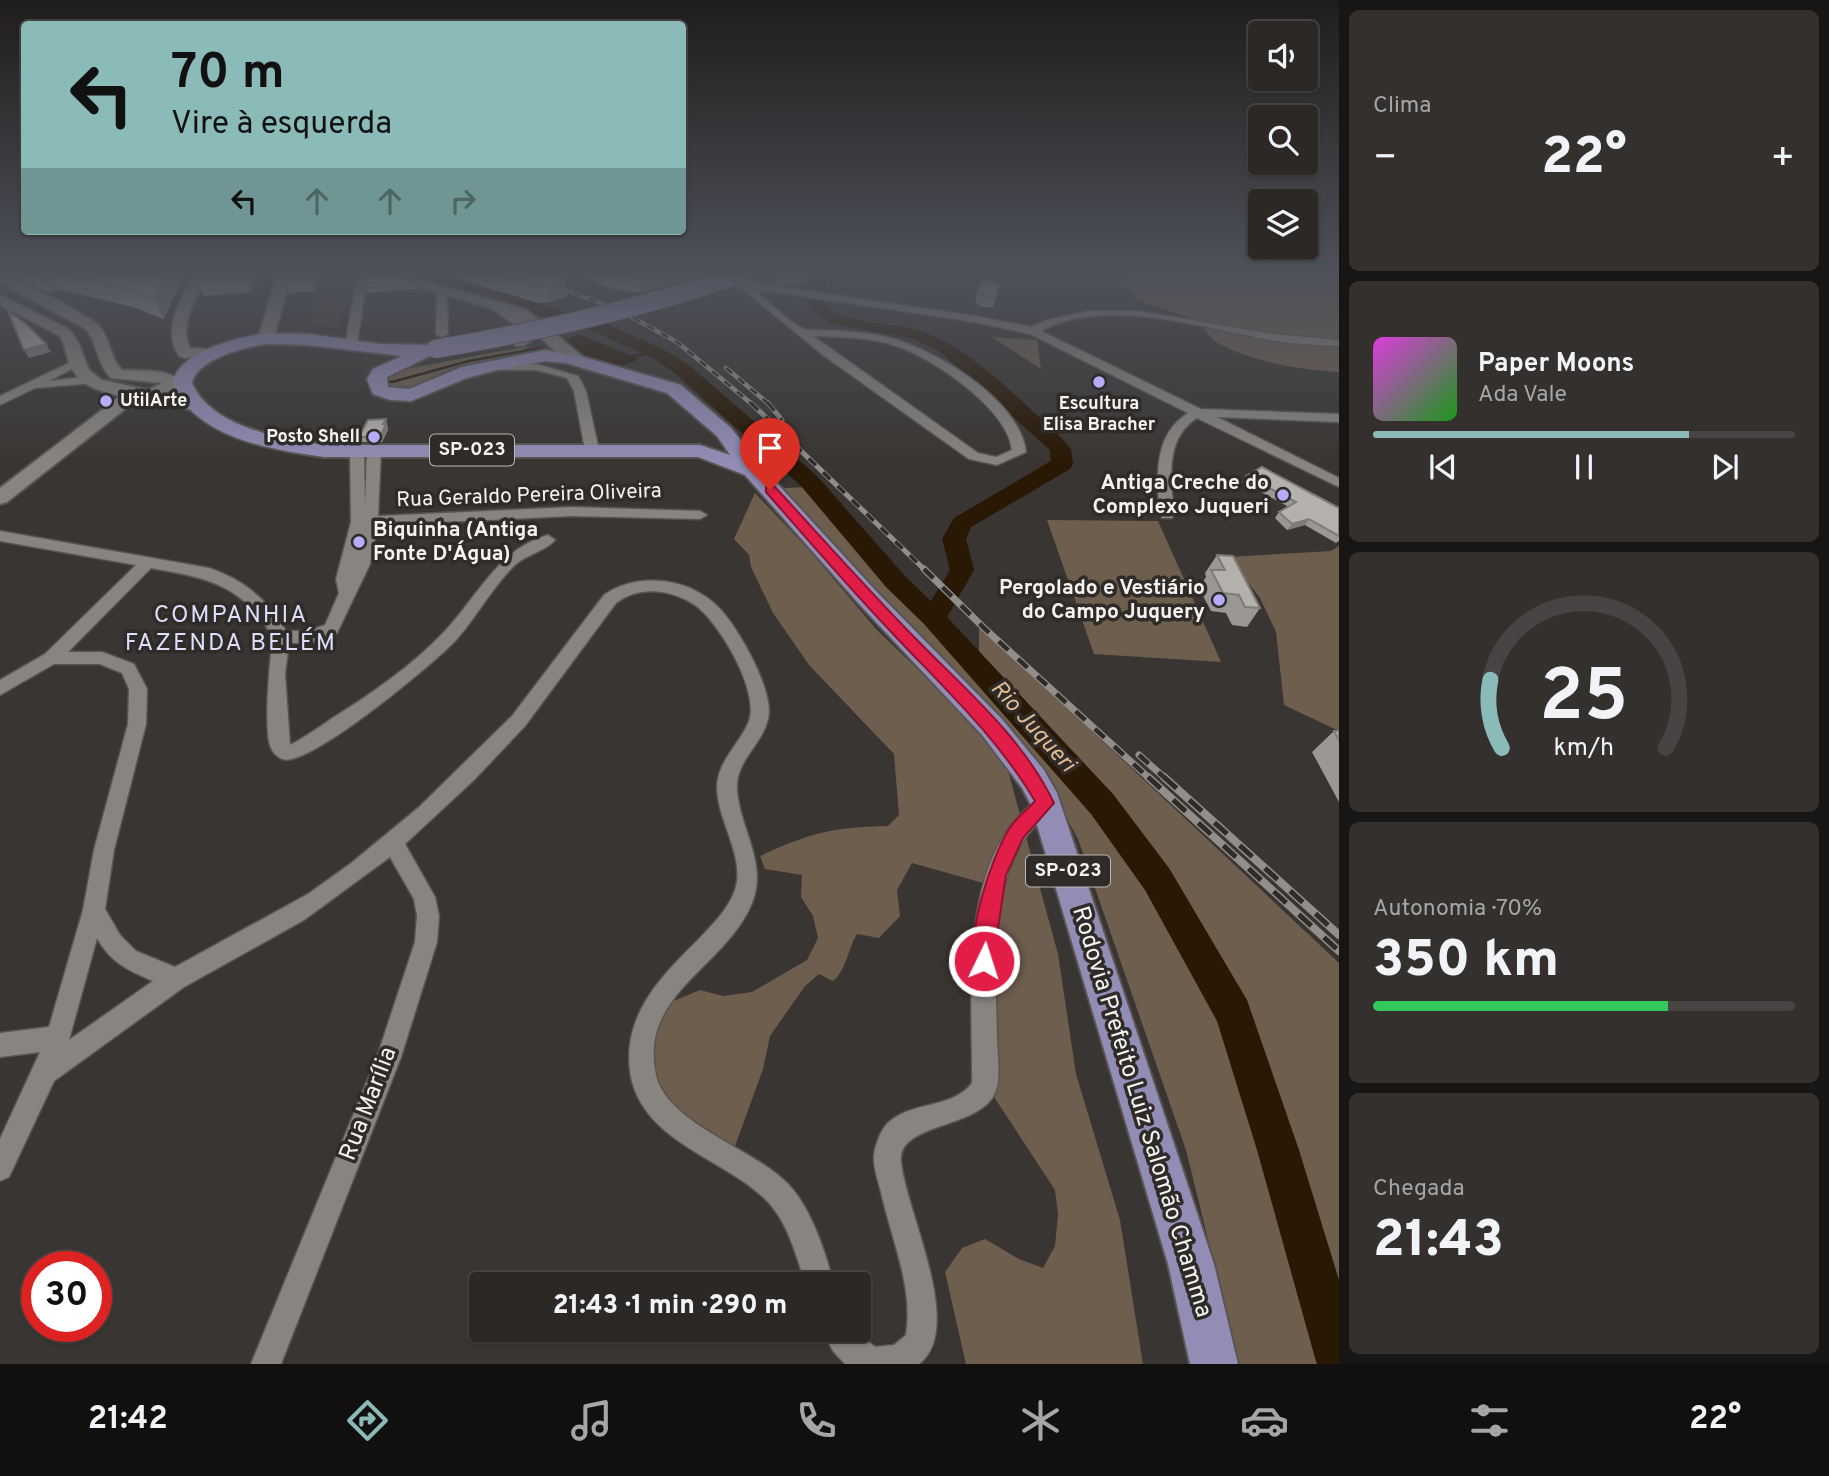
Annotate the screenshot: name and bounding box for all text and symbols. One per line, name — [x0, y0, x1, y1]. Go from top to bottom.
map controls — [1248, 21, 1318, 259]
button: sound — [1248, 21, 1318, 91]
text: 70 m — [171, 44, 285, 106]
icon: left — [56, 49, 147, 140]
text: Clima — [1373, 92, 1431, 121]
text: Vire à esquerda — [171, 105, 392, 145]
button: search — [1248, 105, 1318, 175]
text: 22° — [1541, 126, 1627, 192]
text: − — [1373, 135, 1398, 184]
text: + — [1770, 135, 1795, 184]
icon: left — [225, 182, 263, 220]
icon: ahead — [298, 182, 336, 220]
icon: ahead — [371, 182, 409, 220]
icon: right — [444, 182, 482, 220]
button: layers — [1248, 189, 1318, 259]
text: Paper Moons — [1478, 348, 1634, 381]
marker: Escultura Elisa Bracher — [1091, 374, 1107, 390]
text: Ada Vale — [1478, 381, 1567, 410]
place label: UtilArte — [120, 390, 187, 413]
marker: UtilArte — [98, 393, 114, 409]
place label: Escultura Elisa Bracher — [1043, 393, 1156, 437]
pin — [740, 418, 800, 490]
place label: Posto Shell — [266, 426, 360, 449]
marker: Posto Shell — [366, 429, 382, 445]
icon: arrive — [751, 429, 789, 467]
road number: SP-023 — [430, 435, 514, 466]
icon: previous — [1424, 448, 1462, 486]
icon: pause — [1565, 448, 1603, 486]
icon: next — [1706, 448, 1744, 486]
place label: Antiga Creche do Complexo Juqueri — [1093, 470, 1269, 521]
street label: Rua Geraldo Pereira Oliveira — [396, 478, 662, 514]
marker: Antiga Creche do Complexo Juqueri — [1275, 487, 1291, 503]
place label: Biquinha (Antiga Fonte D'Água) — [373, 517, 538, 568]
marker: Biquinha (Antiga Fonte D'Água) — [351, 534, 367, 550]
place label: Pergolado e Vestiário do Campo Juquery — [999, 575, 1205, 626]
marker: Pergolado e Vestiário do Campo Juquery — [1211, 592, 1227, 608]
district label: COMPANHIA FAZENDA BELÉM — [125, 601, 337, 659]
text: 25 — [1540, 654, 1629, 746]
water label: Rio Juqueri — [983, 675, 1082, 780]
text: km/h — [1554, 733, 1614, 765]
road number: SP-023 — [1026, 856, 1110, 886]
text: Autonomia · 70% — [1373, 895, 1542, 924]
street label: Rodovia Prefeito Luiz Salomão Chamma — [1064, 903, 1218, 1321]
position arrow — [947, 924, 1021, 998]
text: 350 km — [1373, 929, 1559, 995]
street label: Rua Marília — [334, 1043, 404, 1165]
text: Chegada — [1373, 1175, 1465, 1204]
text: 21:43 — [1373, 1209, 1504, 1275]
speed limit sign: 30 — [21, 1251, 112, 1342]
text: 21:43 · 1 min · 290 m — [553, 1290, 787, 1323]
icon: directions — [343, 1396, 392, 1445]
icon: music — [567, 1396, 616, 1445]
icon: phone — [792, 1396, 841, 1445]
icon: climate — [1016, 1396, 1065, 1445]
icon: car — [1240, 1396, 1289, 1445]
icon: filters — [1465, 1396, 1514, 1445]
text: 21:42 — [88, 1400, 168, 1440]
text: 22° — [1689, 1400, 1741, 1440]

